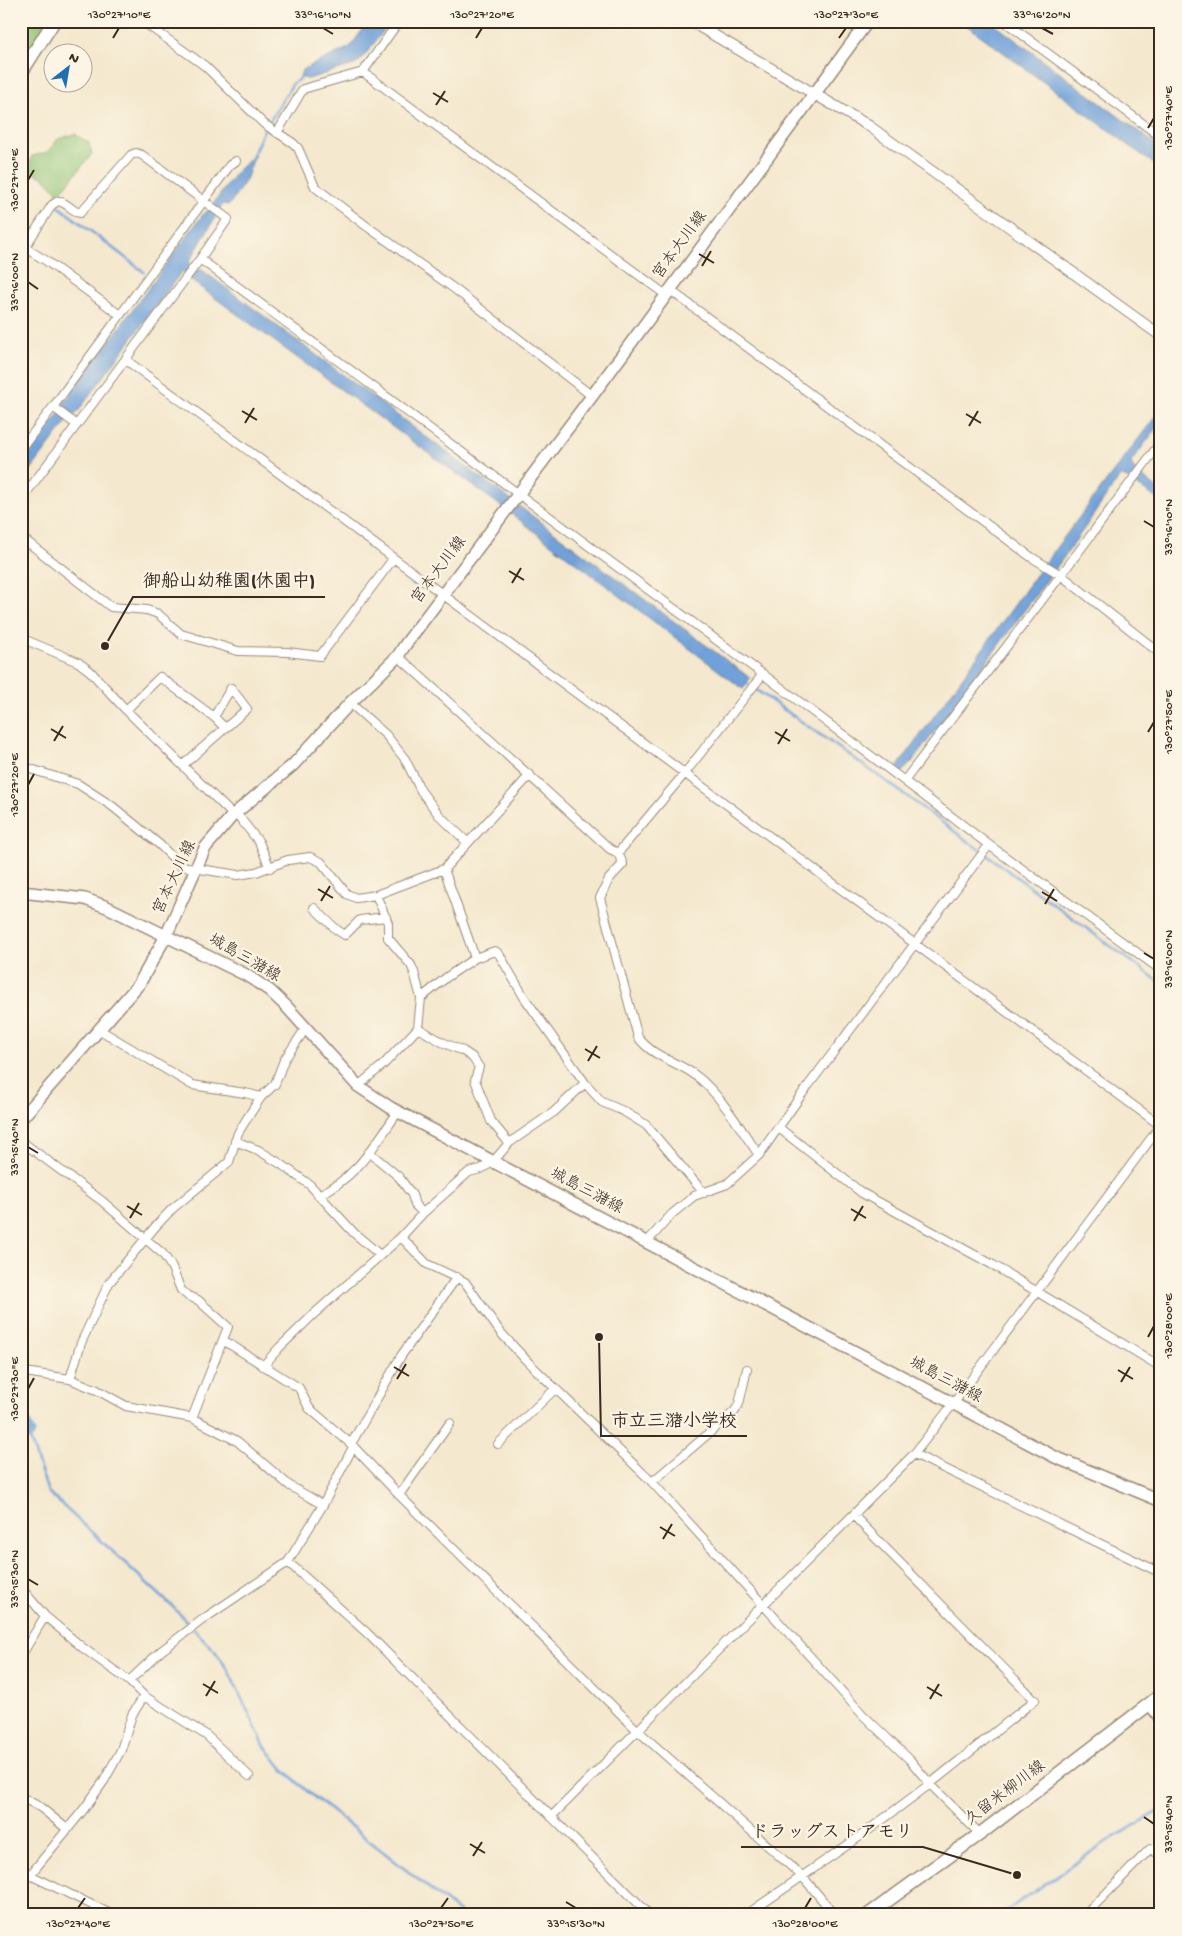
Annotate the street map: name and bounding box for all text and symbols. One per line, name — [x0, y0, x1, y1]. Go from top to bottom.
text: 130°27'10"E — [87, 9, 151, 23]
text: 33°16'10"N — [294, 9, 351, 23]
text: 130°27'20"E — [449, 9, 514, 23]
text: 130°27'30"E — [813, 9, 879, 23]
text: 33°16'20"N — [1012, 9, 1071, 23]
north arrow — [42, 42, 92, 92]
text: N — [65, 49, 82, 69]
text: 130°27'40"E — [1163, 86, 1177, 151]
text: 130°27'10"E — [9, 148, 23, 212]
street label: 宮本大川線 — [648, 207, 712, 284]
text: 33°16'00"N — [9, 253, 23, 312]
text: 33°16'10"N — [1163, 499, 1177, 556]
street label: 宮本大川線 — [407, 532, 472, 609]
callout: 御船山幼稚園(休園中) — [133, 564, 325, 597]
text: 御船山幼稚園(休園中) — [143, 571, 315, 593]
text: 130°27'50"E — [1163, 689, 1177, 755]
text: 130°27'20"E — [9, 753, 23, 818]
street label: 宮本大川線 — [149, 837, 202, 918]
street label: 城島三潴線 — [205, 929, 284, 987]
text: 33°16'00"N — [1163, 930, 1177, 989]
text: 33°15'40"N — [9, 1118, 23, 1177]
street label: 城島三潴線 — [546, 1163, 627, 1219]
text: 130°28'00"E — [1163, 1293, 1177, 1359]
street label: 城島三潴線 — [905, 1352, 986, 1408]
text: 130°27'30"E — [9, 1357, 23, 1422]
callout: 市立三潴小学校 — [601, 1403, 747, 1436]
text: 市立三潴小学校 — [611, 1411, 737, 1433]
text: 33°15'30"N — [9, 1550, 23, 1609]
street label: 久留米柳川線 — [961, 1756, 1050, 1830]
text: 33°15'40"N — [1163, 1795, 1177, 1854]
callout: ドラッグストアモリ — [741, 1814, 923, 1847]
text: ドラッグストアモリ — [751, 1822, 913, 1844]
text: 130°27'40"E — [45, 1918, 110, 1932]
text: 130°27'50"E — [408, 1918, 474, 1932]
text: 33°15'30"N — [546, 1918, 605, 1932]
text: 130°28'00"E — [772, 1918, 838, 1932]

